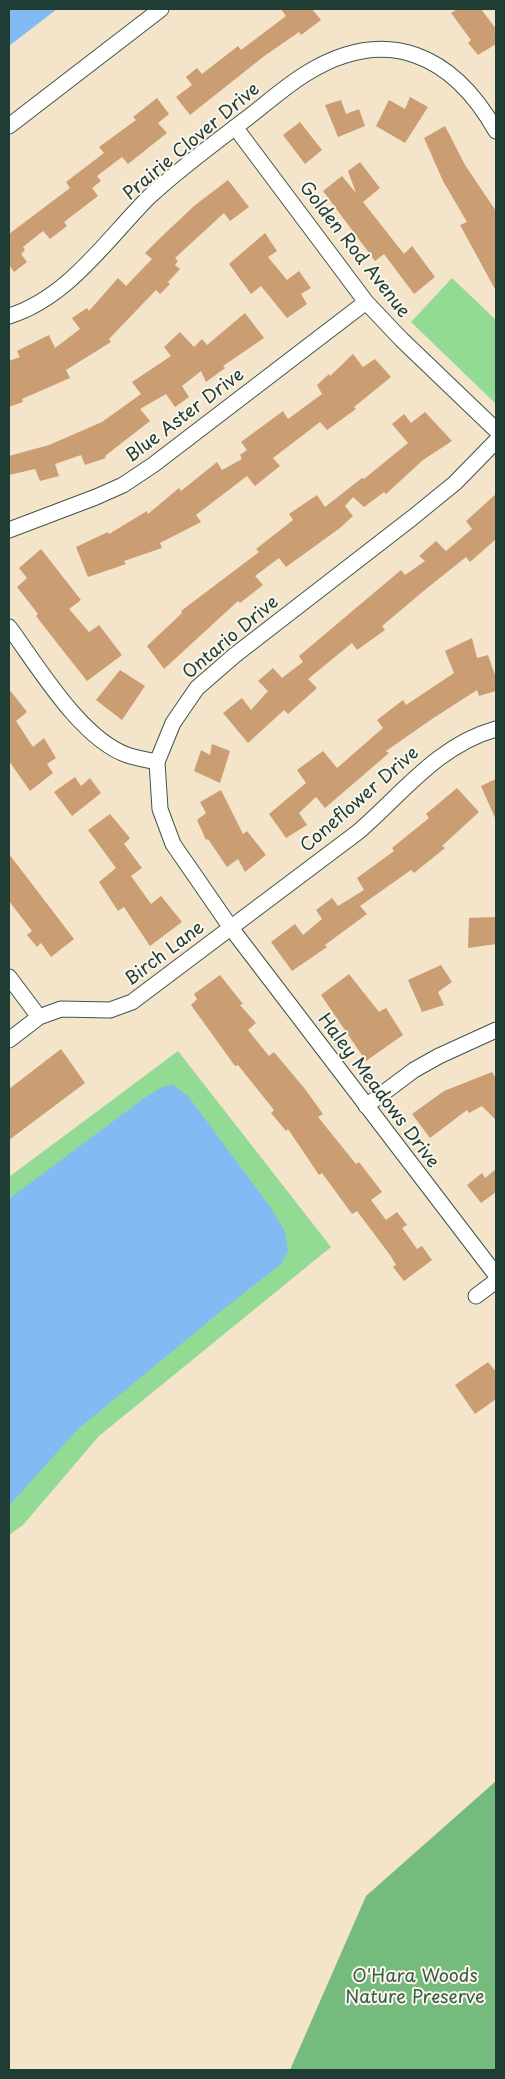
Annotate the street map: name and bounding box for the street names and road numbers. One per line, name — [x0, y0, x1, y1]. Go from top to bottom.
street label: Prairie Clover Drive — [120, 79, 264, 205]
street label: Golden Rod Avenue — [294, 178, 414, 322]
street label: Blue Aster Drive — [121, 364, 249, 468]
street label: Ontario Drive — [179, 592, 283, 684]
street label: Coneflower Drive — [296, 743, 424, 857]
street label: Birch Lane — [121, 917, 209, 991]
street label: Haley Meadows Drive — [313, 1009, 443, 1173]

